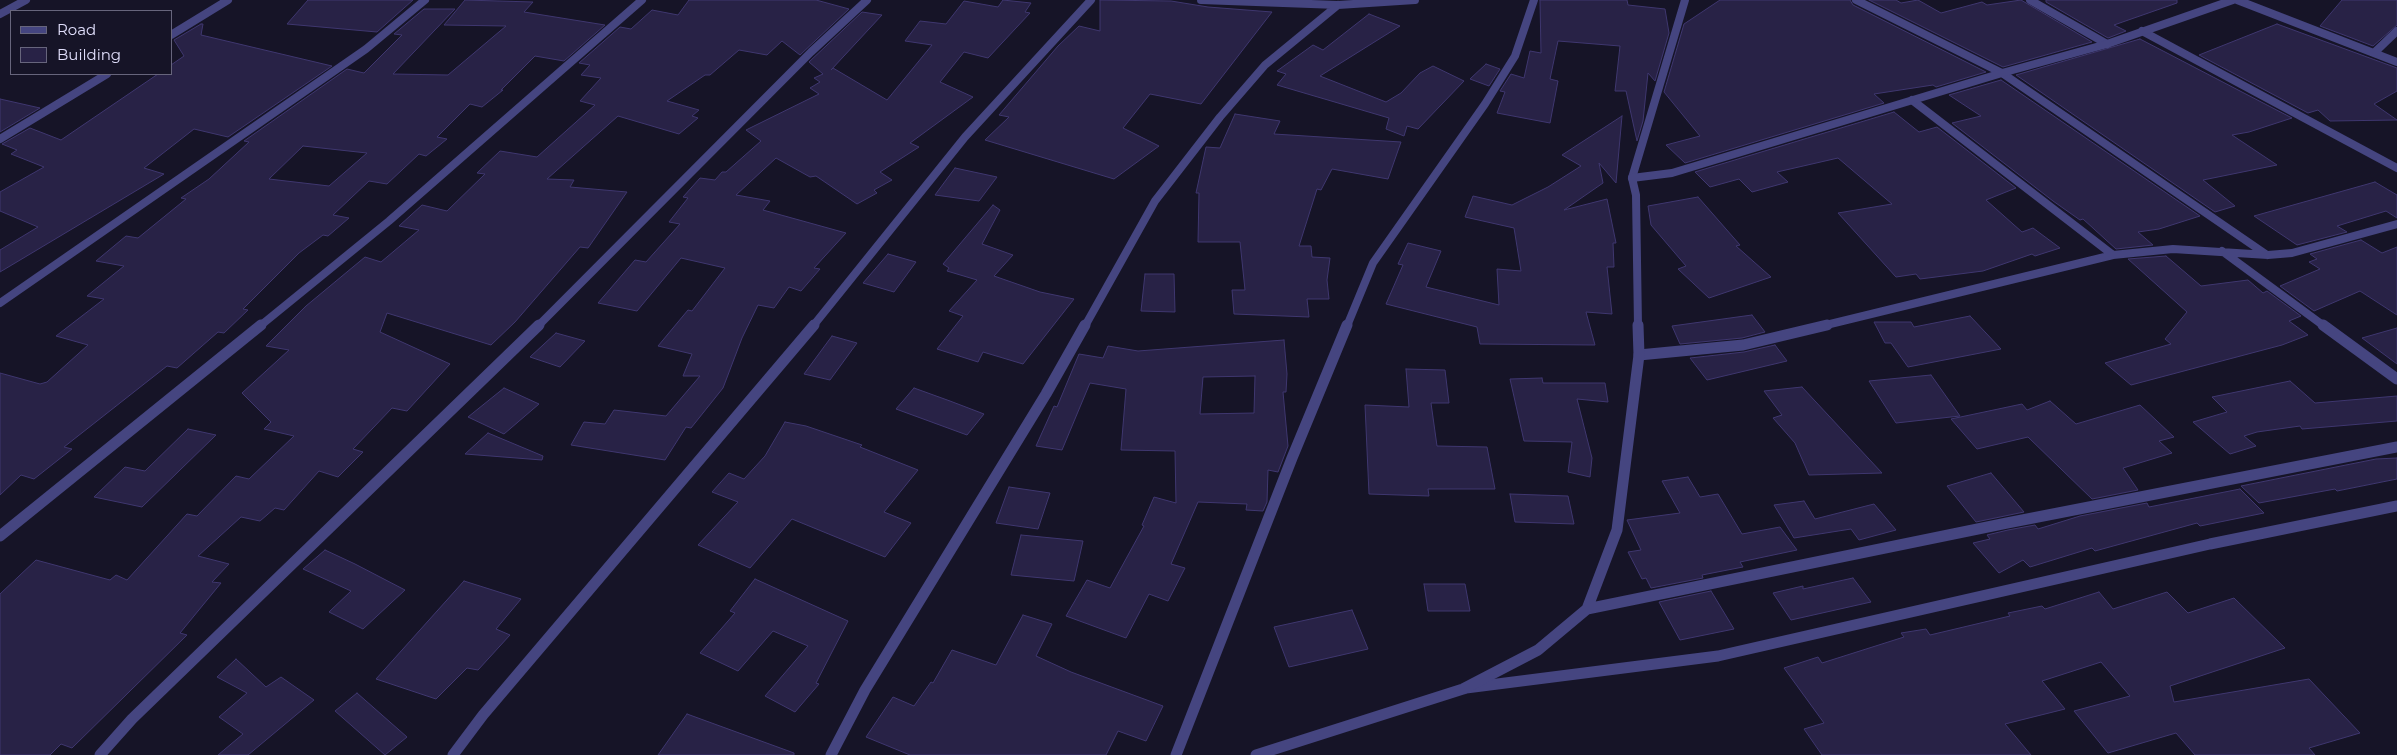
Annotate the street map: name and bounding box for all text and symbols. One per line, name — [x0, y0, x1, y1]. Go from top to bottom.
legend — [10, 10, 172, 75]
text: Road — [57, 20, 96, 39]
text: Building — [57, 45, 121, 64]

